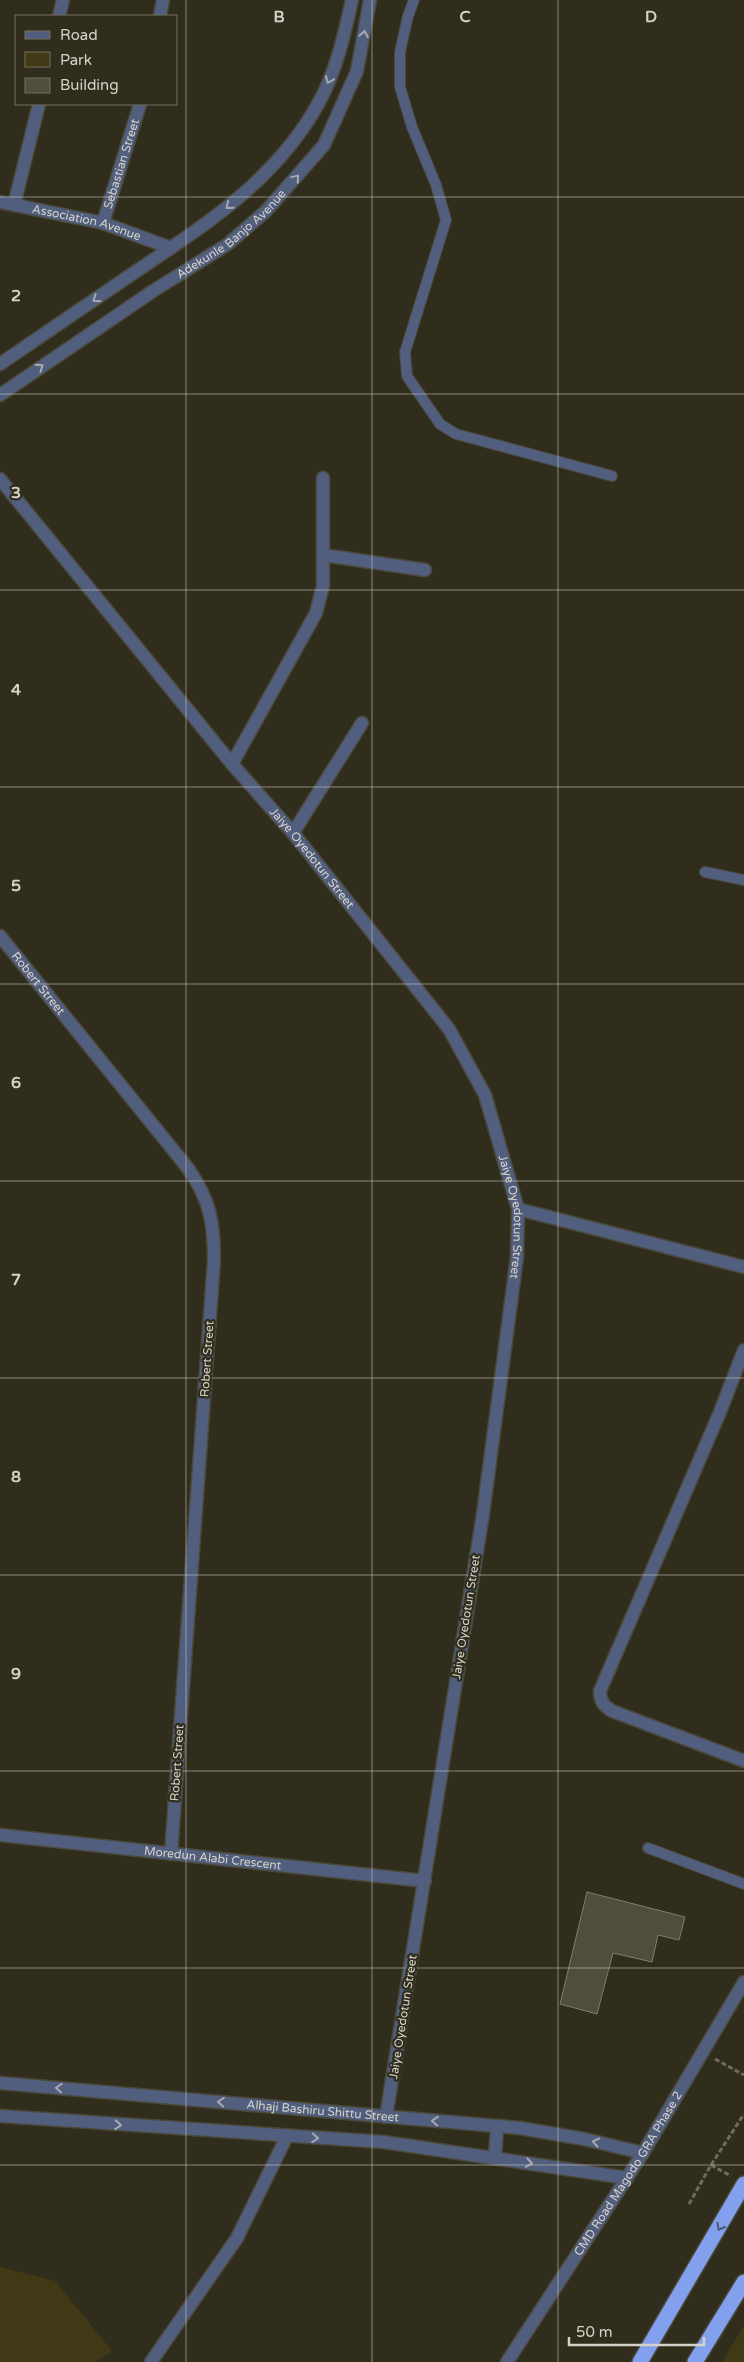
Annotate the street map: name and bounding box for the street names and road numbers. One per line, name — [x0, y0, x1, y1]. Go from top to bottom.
street label: Sebastian Street — [101, 117, 142, 210]
street label: Adekunle Banjo Avenue — [174, 187, 289, 282]
street label: Association Avenue — [31, 202, 143, 243]
street label: Jaiye Oyedotun Street — [267, 805, 358, 912]
street label: Robert Street — [9, 949, 68, 1018]
street label: Jaiye Oyedotun Street — [496, 1153, 525, 1280]
street label: Robert Street — [197, 1320, 217, 1398]
street label: Jaiye Oyedotun Street — [449, 1553, 483, 1680]
street label: Robert Street — [167, 1724, 187, 1802]
street label: Moredun Alabi Crescent — [144, 1844, 282, 1872]
street label: Jaiye Oyedotun Street — [386, 1953, 420, 2080]
street label: CMD Road Magodo GRA Phase 2 — [571, 2089, 685, 2258]
street label: Alhaji Bashiru Shittu Street — [246, 2097, 400, 2125]

